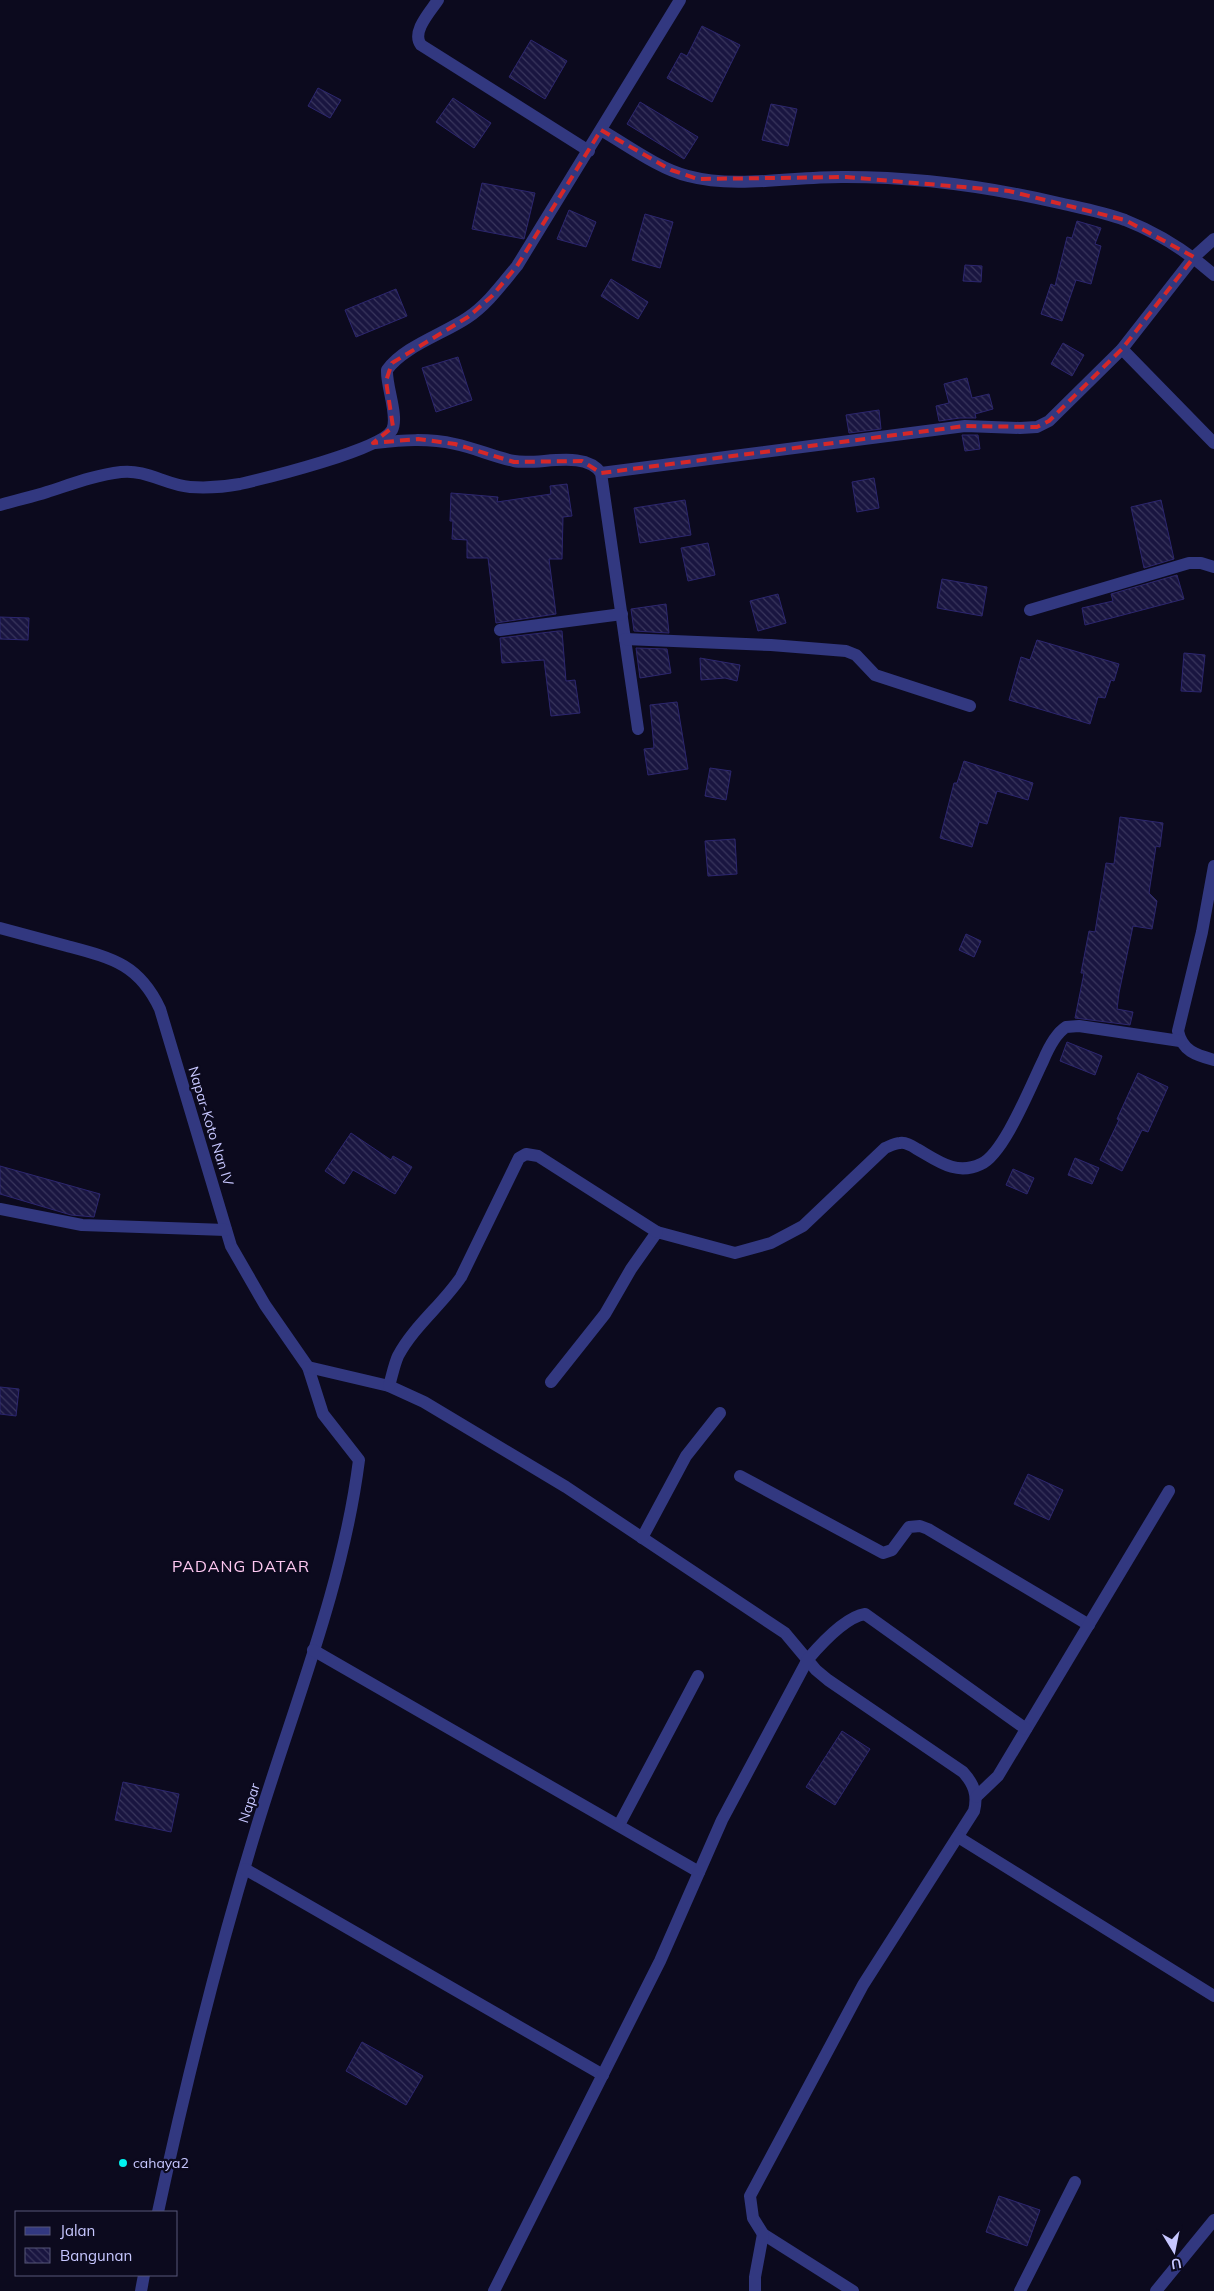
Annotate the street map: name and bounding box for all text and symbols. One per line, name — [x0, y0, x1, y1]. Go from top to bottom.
street label: Napar-Koto Nan IV — [184, 1064, 238, 1188]
district label: PADANG DATAR — [172, 1556, 310, 1576]
street label: Napar — [234, 1780, 264, 1825]
place label: cahaya2 — [133, 2154, 189, 2172]
marker: cahaya2 — [117, 2157, 129, 2169]
legend — [15, 2211, 178, 2276]
text: Jalan — [60, 2221, 95, 2240]
north arrow — [1149, 2226, 1199, 2276]
text: Bangunan — [60, 2246, 132, 2265]
text: U — [1170, 2254, 1183, 2274]

